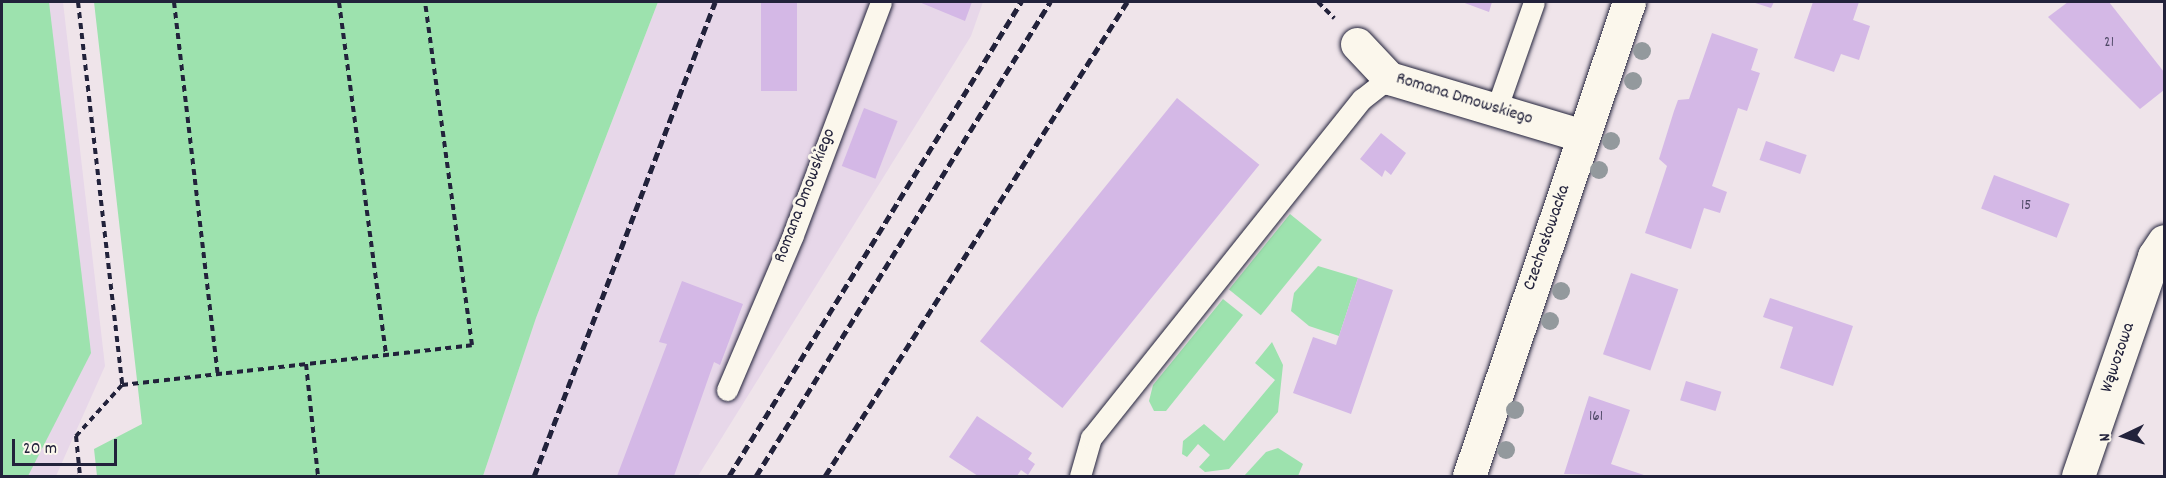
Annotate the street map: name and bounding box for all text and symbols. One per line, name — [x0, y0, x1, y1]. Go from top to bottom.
house number: 21 — [2104, 35, 2114, 53]
street label: Romana Dmowskiego — [1393, 69, 1535, 131]
street label: Romana Dmowskiego — [771, 126, 841, 266]
street label: Czechosłowacka — [1520, 182, 1576, 294]
house number: 15 — [2021, 198, 2031, 216]
street label: Wąwozowa — [2097, 320, 2141, 396]
north arrow — [2094, 406, 2154, 466]
house number: 161 — [1589, 409, 1603, 427]
scale bar — [15, 427, 120, 465]
text: N — [2094, 433, 2117, 442]
text: 20 m — [23, 437, 57, 462]

